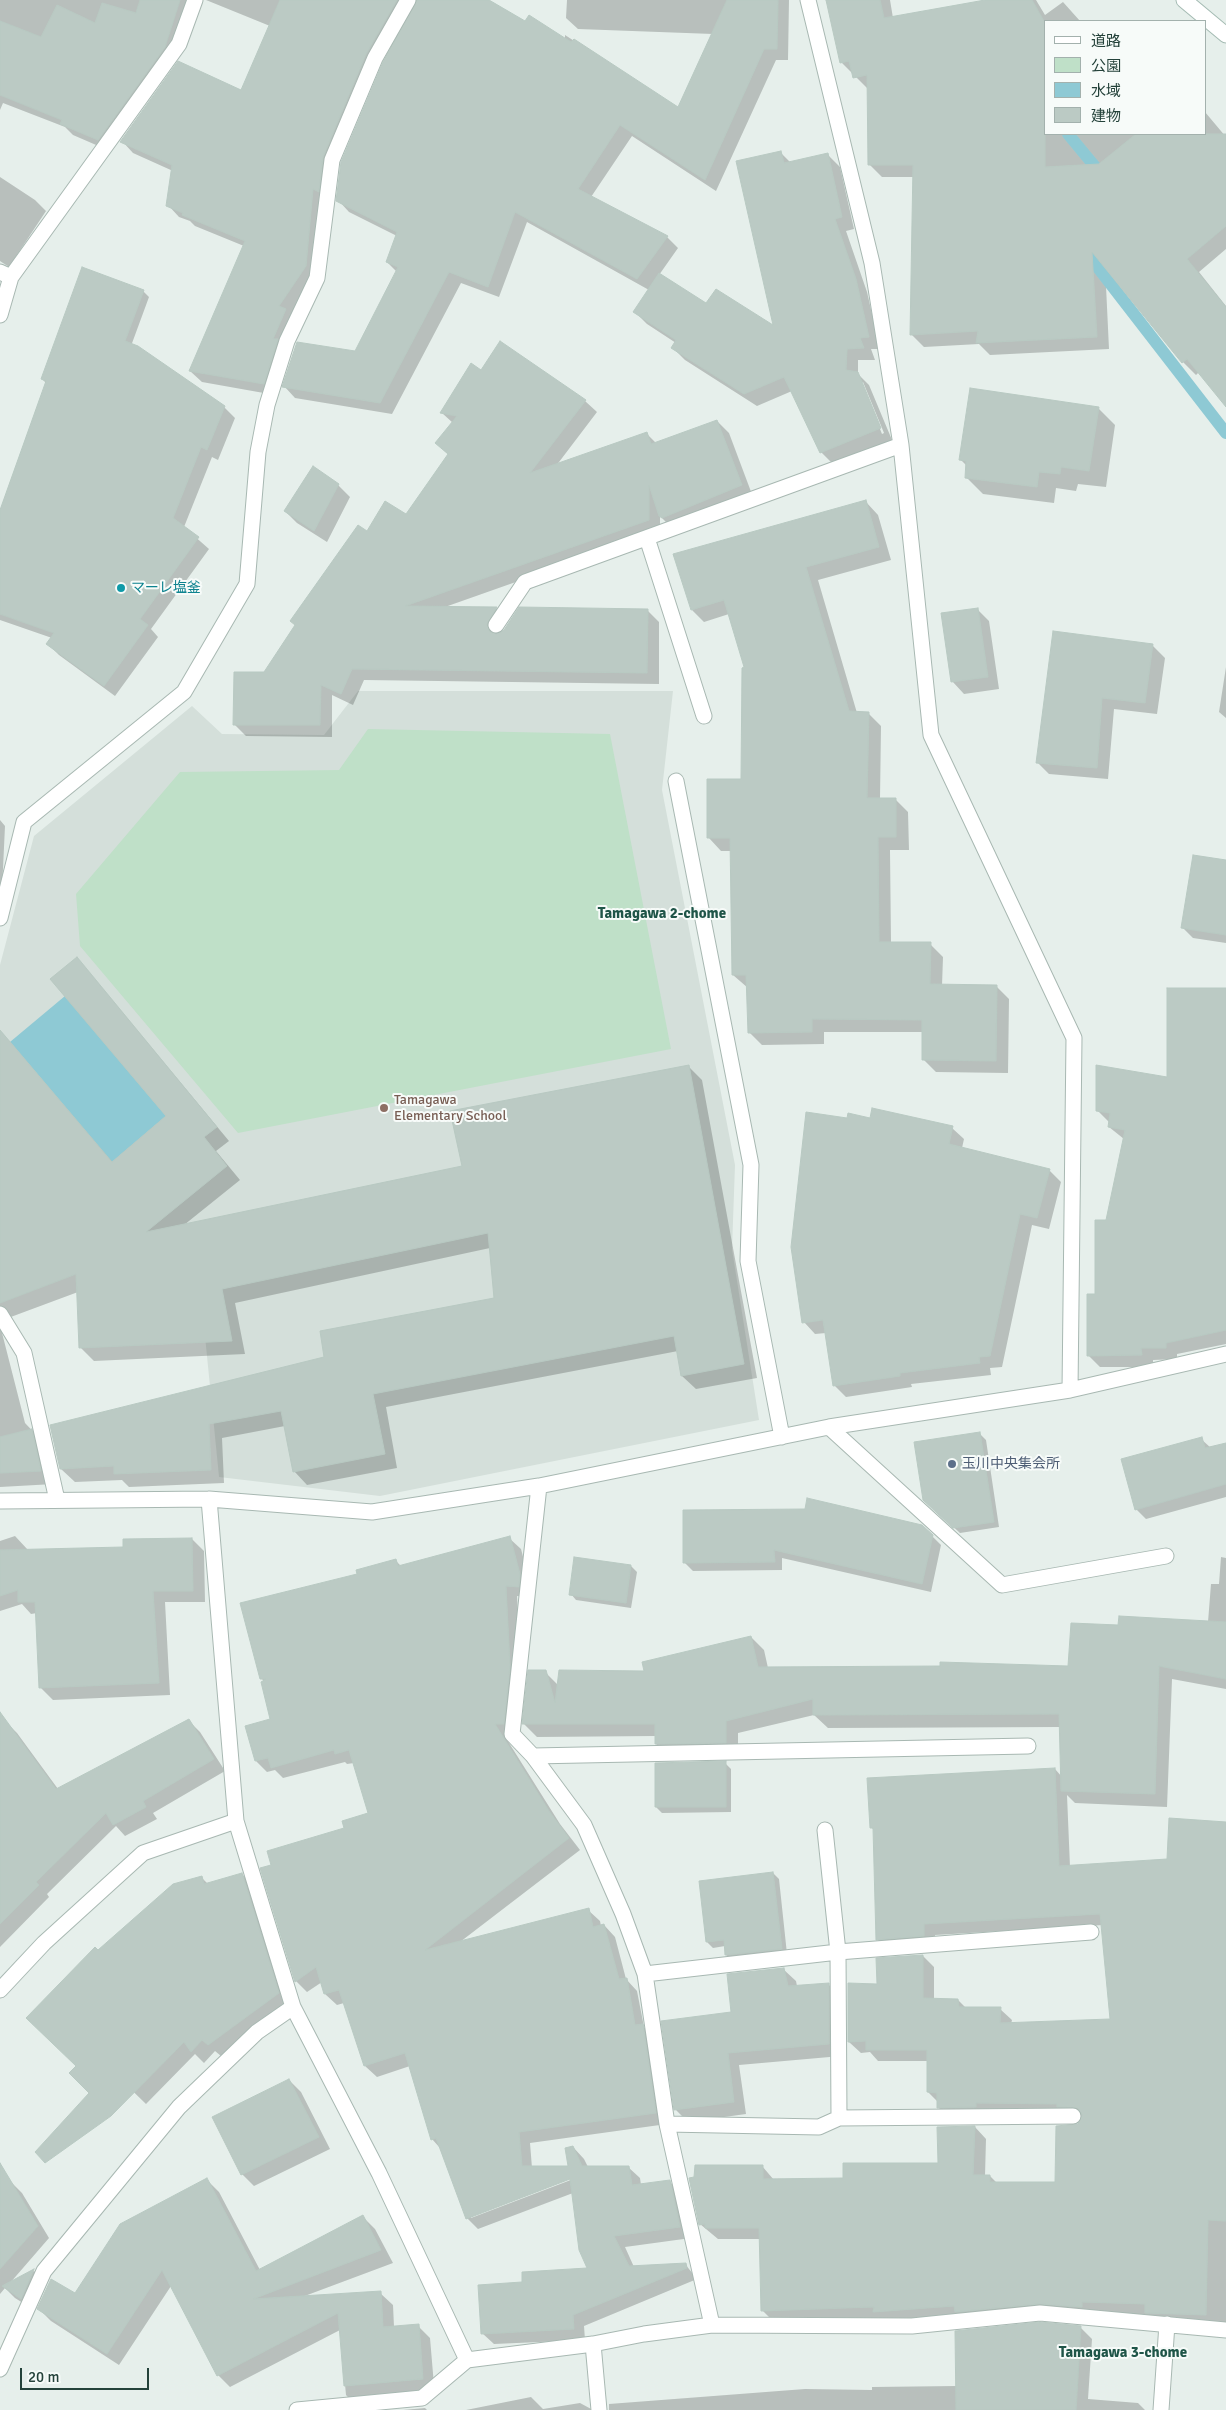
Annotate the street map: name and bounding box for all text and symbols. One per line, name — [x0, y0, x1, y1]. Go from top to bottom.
legend — [1044, 20, 1206, 135]
text: 道路 — [1091, 32, 1121, 50]
text: 公園 — [1091, 57, 1121, 75]
text: 水域 — [1091, 82, 1121, 100]
text: 建物 — [1091, 107, 1121, 125]
place label: マーレ塩釜 — [131, 580, 201, 596]
marker: マーレ塩釜 — [115, 582, 127, 594]
district label: Tamagawa 2-chome — [598, 905, 726, 923]
place label: Tamagawa Elementary School — [394, 1092, 507, 1124]
marker: Tamagawa Elementary School — [378, 1102, 390, 1114]
place label: 玉川中央集会所 — [962, 1456, 1060, 1472]
marker: 玉川中央集会所 — [946, 1458, 958, 1470]
district label: Tamagawa 3-chome — [1059, 2344, 1187, 2362]
scale bar — [22, 2358, 151, 2390]
text: 20 m — [28, 2368, 59, 2386]

